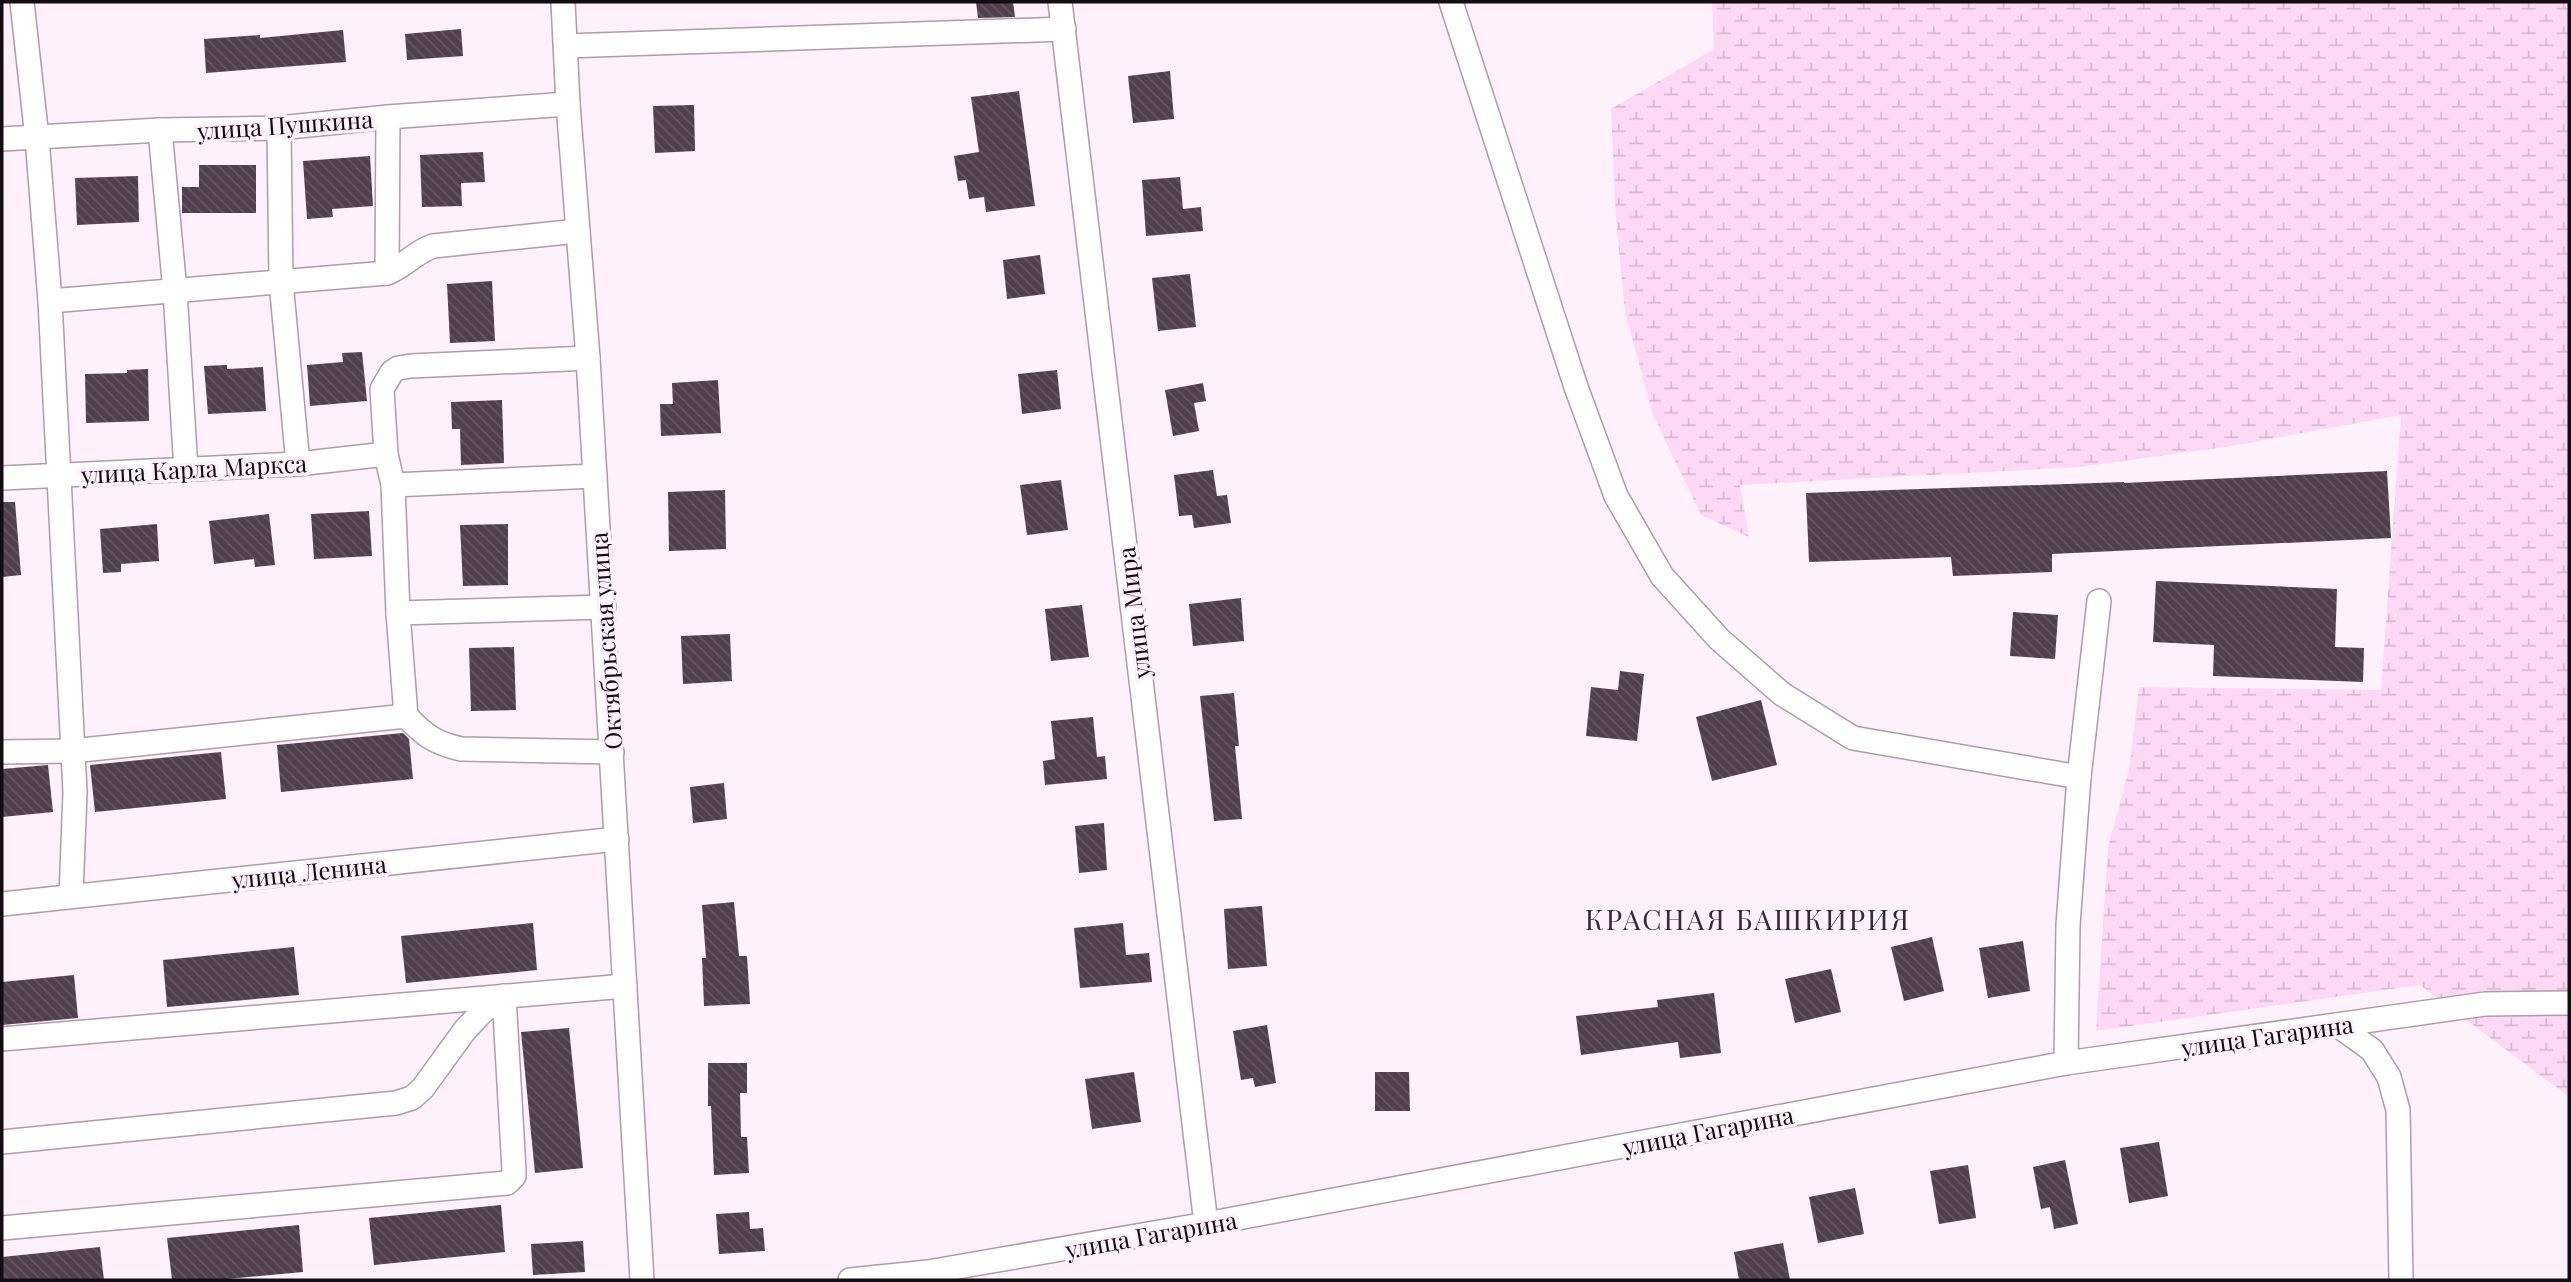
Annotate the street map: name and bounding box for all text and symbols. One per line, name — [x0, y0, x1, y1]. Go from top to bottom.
street label: улица Пушкина — [195, 102, 374, 146]
street label: улица Карла Маркса — [79, 446, 308, 490]
street label: Октябрьская улица — [581, 531, 629, 751]
street label: улица Мира — [1109, 545, 1157, 682]
street label: улица Ленина — [229, 847, 388, 895]
district label: КРАСНАЯ БАШКИРИЯ — [1585, 900, 1911, 937]
street label: улица Гагарина — [2178, 1007, 2355, 1063]
street label: улица Гагарина — [1619, 1098, 1796, 1162]
street label: улица Гагарина — [1062, 1203, 1239, 1265]

